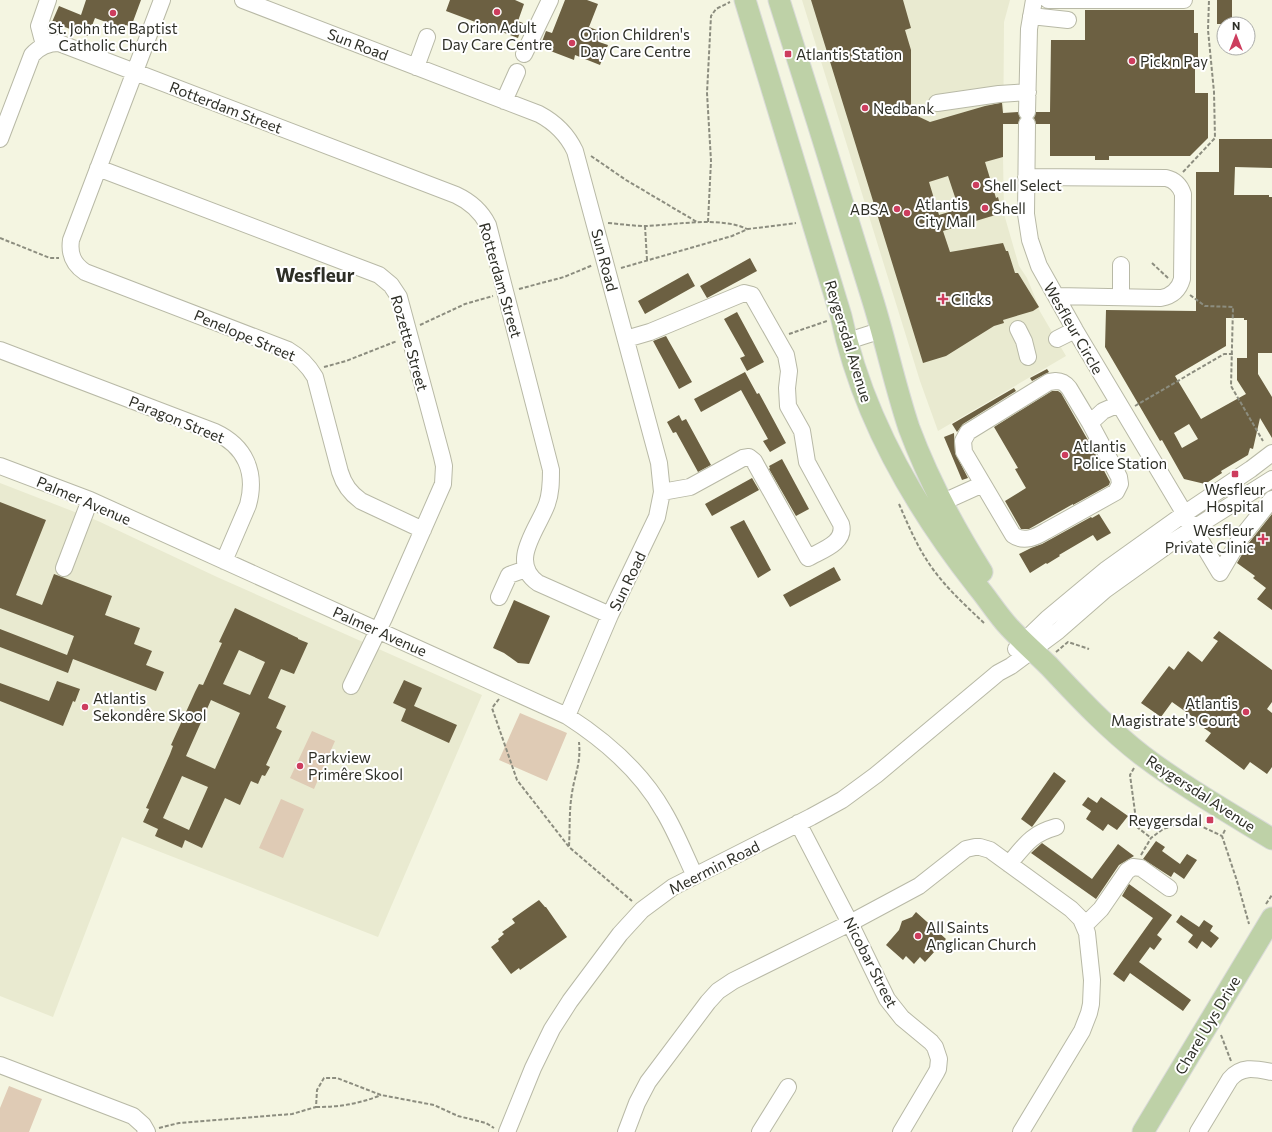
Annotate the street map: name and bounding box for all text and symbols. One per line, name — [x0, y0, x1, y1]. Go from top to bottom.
marker: Orion Adult Day Care Centre — [492, 7, 502, 17]
marker: St. John the Baptist Catholic Church — [108, 8, 118, 18]
north arrow — [1216, 16, 1256, 56]
place label: Orion Adult Day Care Centre — [442, 18, 552, 53]
place label: St. John the Baptist Catholic Church — [48, 19, 178, 54]
text: N — [1232, 19, 1240, 32]
street label: Sun Road — [325, 24, 391, 64]
place label: Orion Children's Day Care Centre — [580, 25, 691, 60]
marker: Orion Children's Day Care Centre — [567, 38, 577, 48]
place label: Atlantis Station — [796, 45, 902, 63]
marker: Atlantis Station — [783, 49, 793, 59]
place label: Pick n Pay — [1140, 52, 1208, 70]
marker: Pick n Pay — [1127, 56, 1137, 66]
street label: Rotterdam Street — [167, 77, 285, 137]
place label: Nedbank — [873, 99, 934, 117]
marker: Nedbank — [860, 103, 870, 113]
place label: Shell Select — [984, 176, 1062, 194]
marker: Shell Select — [971, 180, 981, 190]
place label: Atlantis City Mall — [915, 195, 976, 230]
place label: Shell — [993, 199, 1026, 217]
place label: ABSA — [850, 200, 889, 218]
marker: Shell — [980, 203, 990, 213]
marker: ABSA — [892, 204, 902, 214]
marker: Atlantis City Mall — [902, 208, 912, 218]
street label: Rotterdam Street — [476, 220, 526, 340]
street label: Sun Road — [588, 227, 622, 293]
district label: Wesfleur — [276, 263, 355, 286]
street label: Reygersdal Avenue — [822, 278, 876, 404]
street label: Wesfleur Circle — [1040, 279, 1108, 377]
place label: Clicks — [951, 290, 991, 308]
street label: Rozette Street — [388, 293, 432, 393]
marker: Clicks — [938, 294, 948, 304]
street label: Penelope Street — [192, 306, 298, 364]
street label: Paragon Street — [126, 392, 228, 446]
place label: Atlantis Police Station — [1073, 437, 1167, 472]
marker: Atlantis Police Station — [1060, 450, 1070, 460]
marker: Wesfleur Hospital — [1230, 469, 1240, 479]
street label: Palmer Avenue — [34, 472, 134, 528]
place label: Wesfleur Hospital — [1205, 480, 1265, 515]
place label: Wesfleur Private Clinic — [1165, 521, 1254, 556]
marker: Wesfleur Private Clinic — [1257, 533, 1269, 545]
street label: Sun Road — [605, 548, 649, 614]
street label: Palmer Avenue — [330, 602, 430, 660]
place label: Atlantis Sekondêre Skool — [93, 689, 206, 724]
place label: Atlantis Magistrate's Court — [1111, 694, 1238, 729]
marker: Atlantis Sekondêre Skool — [80, 702, 90, 712]
marker: Atlantis Magistrate's Court — [1241, 707, 1251, 717]
place label: Parkview Primêre Skool — [308, 748, 403, 783]
street label: Reygersdal Avenue — [1143, 751, 1259, 835]
marker: Parkview Primêre Skool — [295, 761, 305, 771]
place label: Reygersdal — [1128, 811, 1202, 829]
marker: Reygersdal — [1205, 815, 1215, 825]
street label: Meermin Road — [666, 836, 762, 898]
street label: Nicobar Street — [840, 914, 902, 1010]
place label: All Saints Anglican Church — [926, 918, 1036, 953]
marker: All Saints Anglican Church — [913, 931, 923, 941]
street label: Charel Uys Drive — [1171, 972, 1243, 1077]

